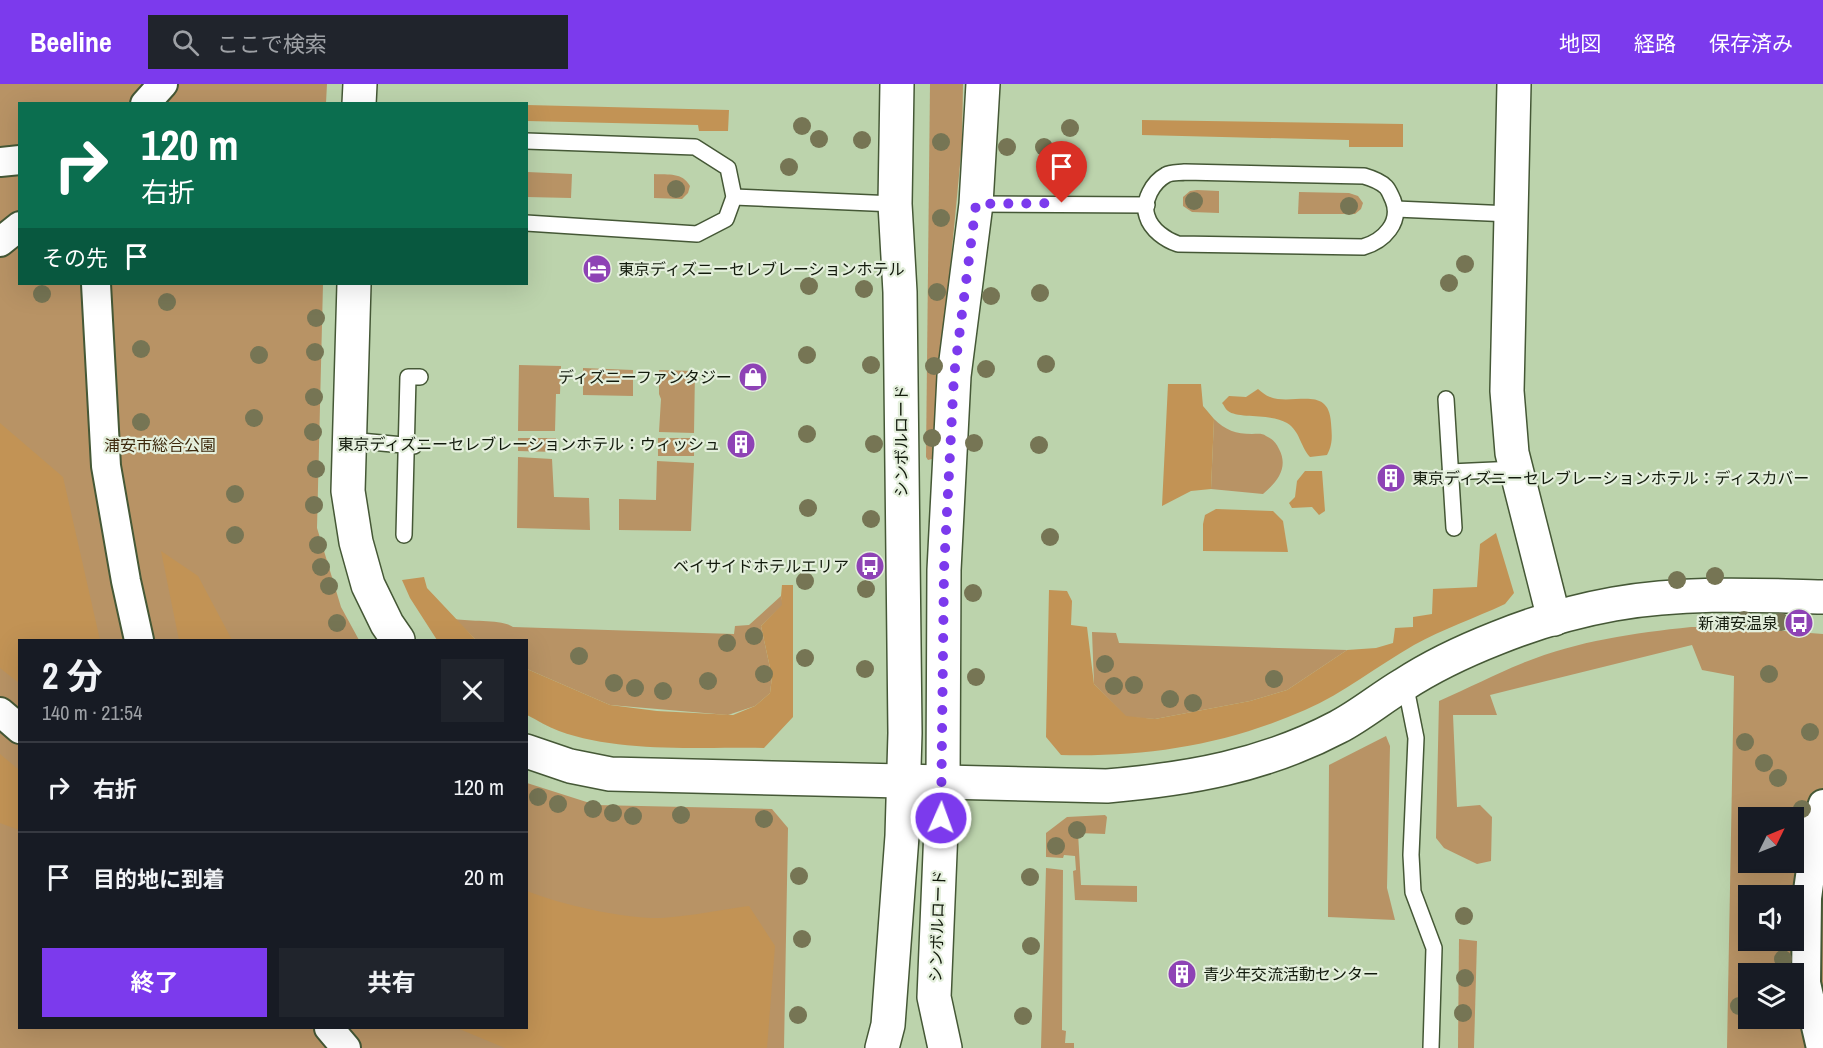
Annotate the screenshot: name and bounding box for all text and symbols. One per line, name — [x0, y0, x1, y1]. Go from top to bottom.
search box — [148, 15, 568, 69]
text: Beeline — [30, 23, 112, 61]
icon: search — [169, 26, 202, 59]
text: ここで検索 — [217, 29, 327, 59]
text: 地図 — [1559, 29, 1601, 58]
text: 経路 — [1634, 29, 1676, 58]
text: 保存済み — [1709, 29, 1793, 58]
text: 120 m — [141, 117, 239, 173]
icon: right — [42, 126, 120, 204]
pin — [1036, 141, 1087, 203]
icon: arrive — [1045, 150, 1078, 183]
text: 右折 — [141, 174, 195, 210]
icon: arrive — [120, 240, 153, 273]
text: その先 — [42, 243, 108, 273]
hotel icon: 東京ディズニーセレブレーションホテル — [581, 253, 613, 285]
place label: 東京ディズニーセレブレーションホテル — [618, 258, 905, 280]
shop icon: ディズニーファンタジー — [737, 361, 769, 393]
place label: ディズニーファンタジー — [558, 366, 732, 388]
street label: シンボルロード — [890, 385, 912, 497]
building icon: 東京ディズニーセレブレーションホテル：ウィッシュ — [725, 428, 757, 460]
place label: 東京ディズニーセレブレーションホテル：ウィッシュ — [337, 433, 720, 455]
park label: 浦安市総合公園 — [104, 434, 216, 456]
building icon: 東京ディズニーセレブレーションホテル：ディスカバー — [1375, 462, 1407, 494]
place label: 東京ディズニーセレブレーションホテル：ディスカバー — [1412, 467, 1809, 489]
bus stop icon: ベイサイドホテルエリア — [854, 550, 886, 582]
place label: ベイサイドホテルエリア — [673, 555, 849, 577]
bus stop icon: 新浦安温泉 — [1783, 607, 1815, 639]
place label: 新浦安温泉 — [1698, 612, 1778, 634]
text: 2 分 — [42, 652, 103, 700]
button: close — [441, 659, 504, 722]
text: 140 m · 21:54 — [42, 699, 142, 726]
icon: right — [42, 771, 75, 804]
text: 120 m — [454, 772, 504, 802]
text: 右折 — [93, 774, 137, 804]
position arrow — [909, 786, 973, 850]
north arrow — [1738, 807, 1804, 873]
map controls — [1738, 807, 1804, 1029]
icon: arrive — [42, 861, 75, 894]
text: 20 m — [464, 862, 504, 892]
text: 目的地に到着 — [93, 864, 225, 894]
street label: シンボルロード — [924, 870, 950, 982]
button: sound — [1738, 885, 1804, 951]
button: 終了 — [42, 948, 267, 1017]
button: 共有 — [279, 948, 504, 1017]
building icon: 青少年交流活動センター — [1166, 958, 1198, 990]
place label: 青少年交流活動センター — [1203, 963, 1379, 985]
button: layers — [1738, 963, 1804, 1029]

